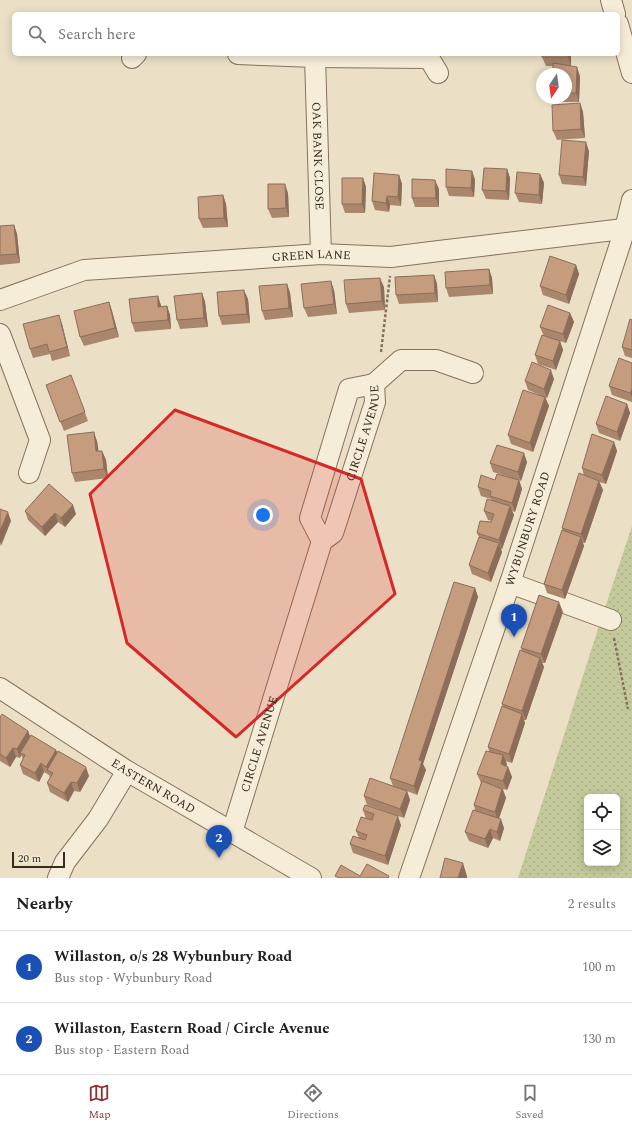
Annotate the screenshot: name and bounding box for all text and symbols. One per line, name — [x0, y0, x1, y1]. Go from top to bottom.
search box — [12, 12, 620, 56]
icon: search — [26, 23, 48, 45]
text: Search here — [58, 23, 136, 46]
north arrow — [536, 68, 572, 104]
street label: OAK BANK CLOSE — [306, 102, 329, 210]
street label: GREEN LANE — [271, 245, 351, 267]
street label: CIRCLE AVENUE — [341, 384, 385, 484]
street label: WYBUNBURY ROAD — [501, 469, 556, 588]
your location — [253, 505, 273, 525]
pin: 1 — [501, 604, 527, 637]
street label: CIRCLE AVENUE — [236, 694, 284, 795]
street label: EASTERN ROAD — [107, 754, 199, 819]
map controls — [584, 794, 620, 866]
button: locate — [584, 794, 620, 830]
pin: 2 — [206, 825, 232, 858]
button: layers — [584, 830, 620, 866]
scale bar — [12, 850, 65, 869]
text: 20 m — [18, 850, 41, 867]
text: Nearby — [16, 891, 72, 917]
text: 2 results — [568, 894, 616, 914]
text: Willaston, o/s 28 Wybunbury Road — [54, 945, 292, 968]
text: 1 — [25, 957, 33, 977]
text: 100 m — [582, 957, 616, 977]
text: Bus stop · Wybunbury Road — [54, 968, 212, 988]
text: Willaston, Eastern Road / Circle Avenue — [54, 1017, 330, 1040]
text: 2 — [25, 1029, 33, 1049]
text: 130 m — [582, 1029, 616, 1049]
text: Bus stop · Eastern Road — [54, 1040, 189, 1060]
tab: Map — [88, 1082, 111, 1123]
tab: Directions — [287, 1082, 339, 1123]
tab: Saved — [515, 1082, 544, 1123]

